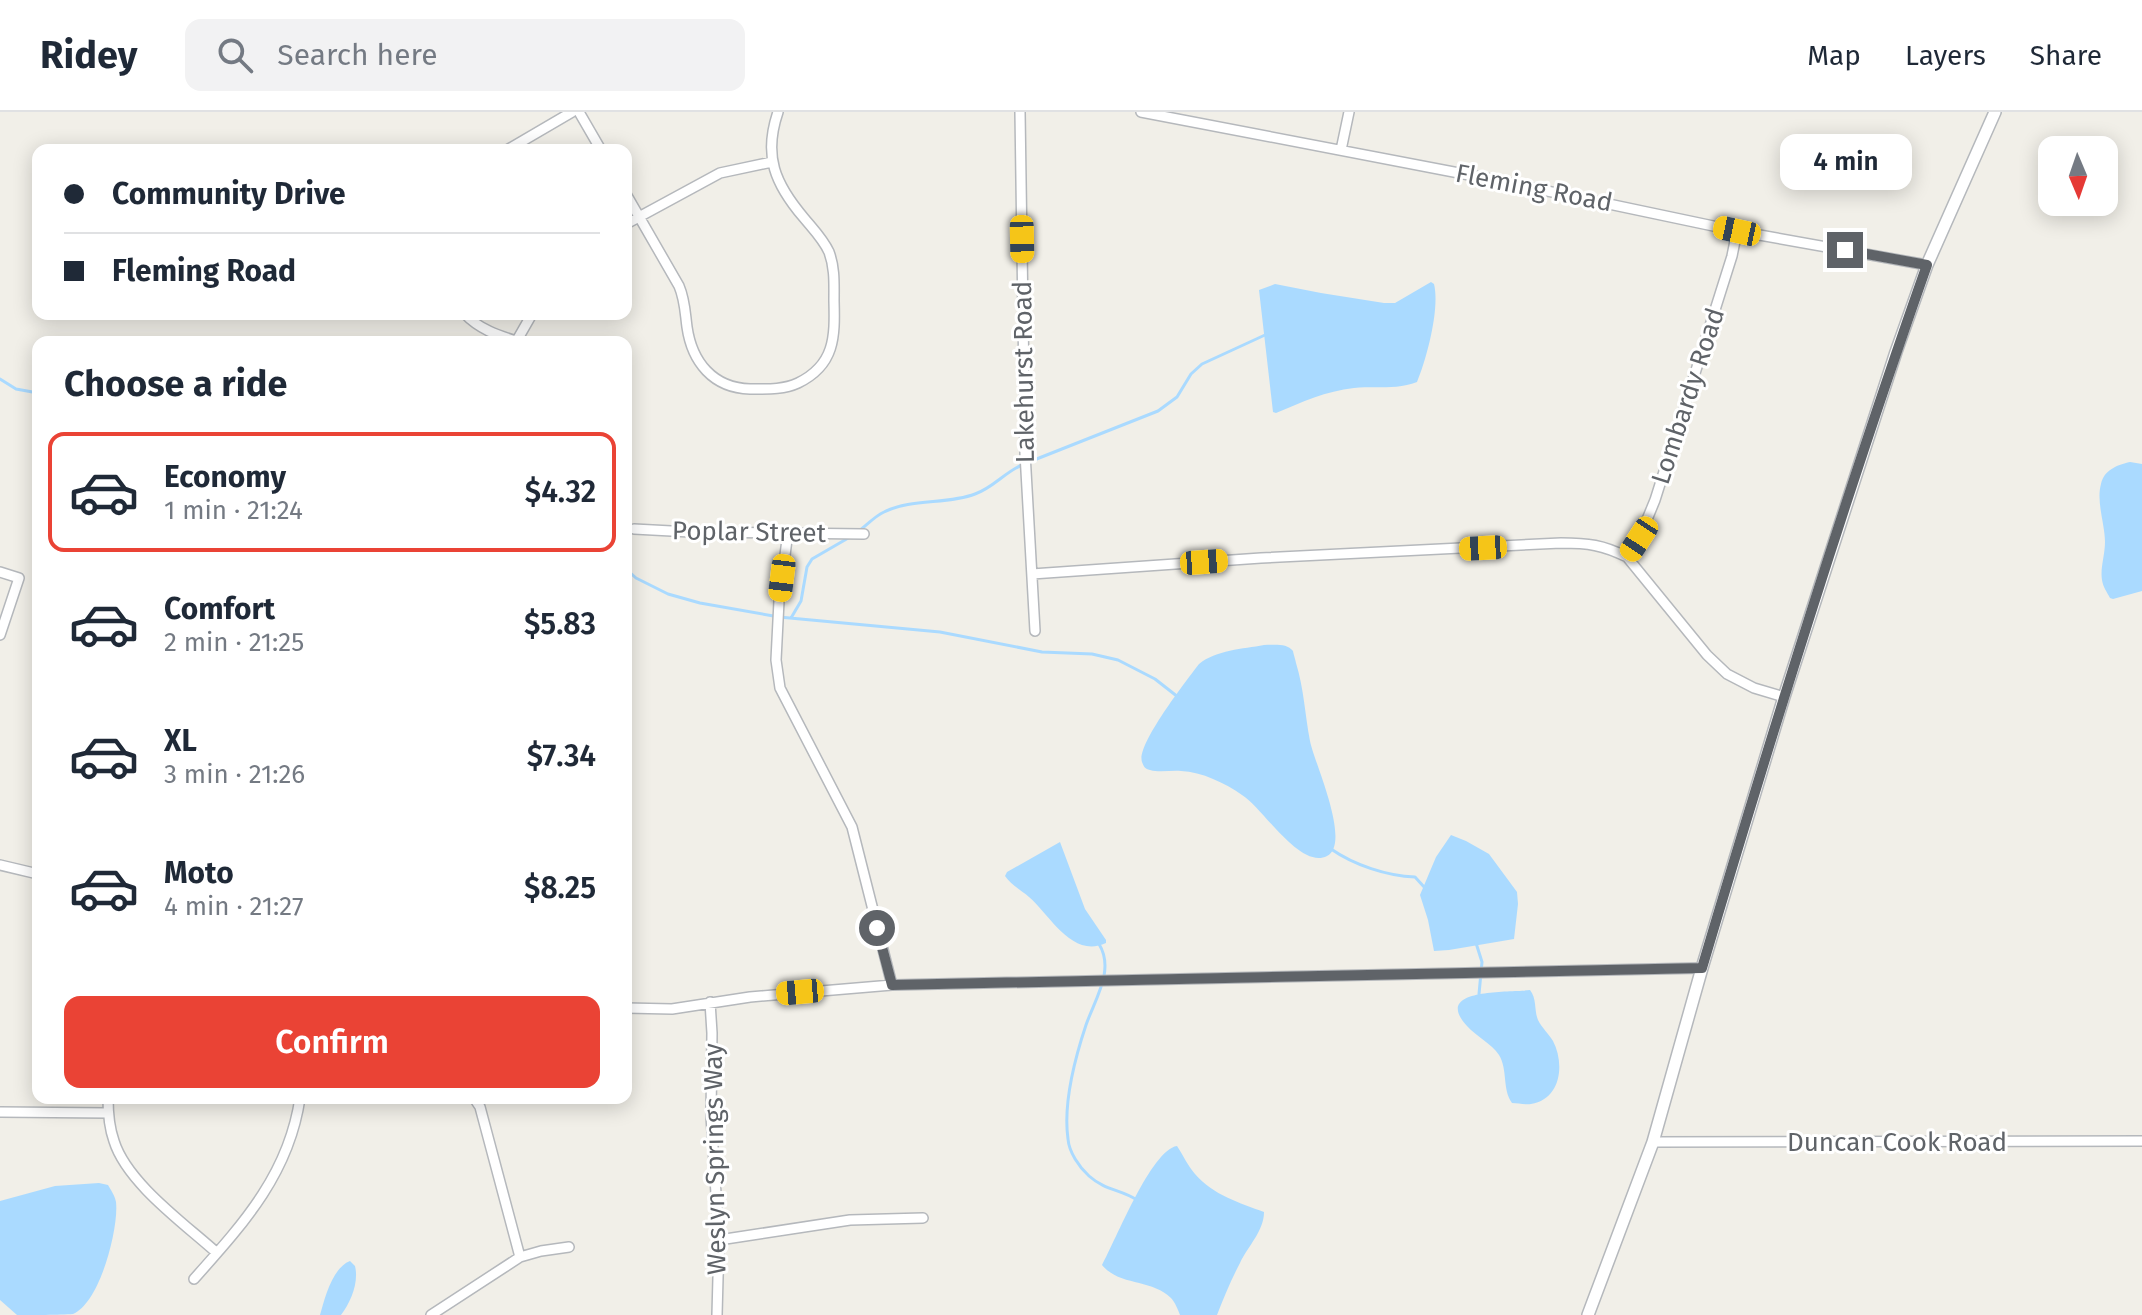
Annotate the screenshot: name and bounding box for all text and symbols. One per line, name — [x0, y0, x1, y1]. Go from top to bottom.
search box — [185, 19, 745, 91]
text: Ridey — [40, 32, 137, 78]
icon: search — [213, 33, 257, 77]
text: Search here — [277, 37, 438, 73]
text: Map — [1807, 39, 1861, 72]
text: Layers — [1905, 39, 1986, 72]
text: Share — [2030, 39, 2102, 72]
callout: 4 min — [1779, 134, 1911, 190]
north arrow — [2038, 136, 2118, 216]
map controls — [2038, 136, 2118, 216]
text: 4 min — [1813, 146, 1879, 177]
street label: Fleming Road — [1453, 158, 1615, 218]
text: Community Drive — [112, 176, 346, 212]
car — [1711, 214, 1763, 248]
car — [1010, 215, 1034, 263]
route end — [1827, 232, 1863, 268]
text: Fleming Road — [112, 253, 296, 289]
street label: Lakehurst Road — [1007, 281, 1041, 463]
street label: Lombardy Road — [1645, 304, 1731, 488]
text: Choose a ride — [64, 362, 287, 406]
icon: car — [68, 456, 140, 528]
text: Economy — [164, 459, 286, 495]
text: $4.32 — [525, 474, 596, 510]
text: 1 min · 21:24 — [164, 495, 303, 526]
car — [1616, 512, 1662, 566]
street label: Poplar Street — [672, 515, 827, 549]
car — [1458, 535, 1508, 561]
car — [1179, 548, 1229, 576]
car — [767, 553, 797, 603]
icon: car — [68, 588, 140, 660]
text: Comfort — [164, 591, 275, 627]
text: $5.83 — [524, 606, 596, 642]
text: 2 min · 21:25 — [164, 627, 304, 658]
icon: car — [68, 720, 140, 792]
text: XL — [164, 723, 197, 759]
text: $7.34 — [527, 738, 596, 774]
text: 3 min · 21:26 — [164, 759, 305, 790]
icon: car — [68, 852, 140, 924]
text: Moto — [164, 855, 234, 891]
text: $8.25 — [524, 870, 596, 906]
text: 4 min · 21:27 — [164, 891, 303, 922]
route start — [859, 910, 895, 946]
car — [775, 978, 825, 1006]
button: Confirm — [64, 996, 600, 1088]
street label: Weslyn Springs Way — [697, 1043, 733, 1275]
street label: Duncan Cook Road — [1787, 1127, 2007, 1158]

